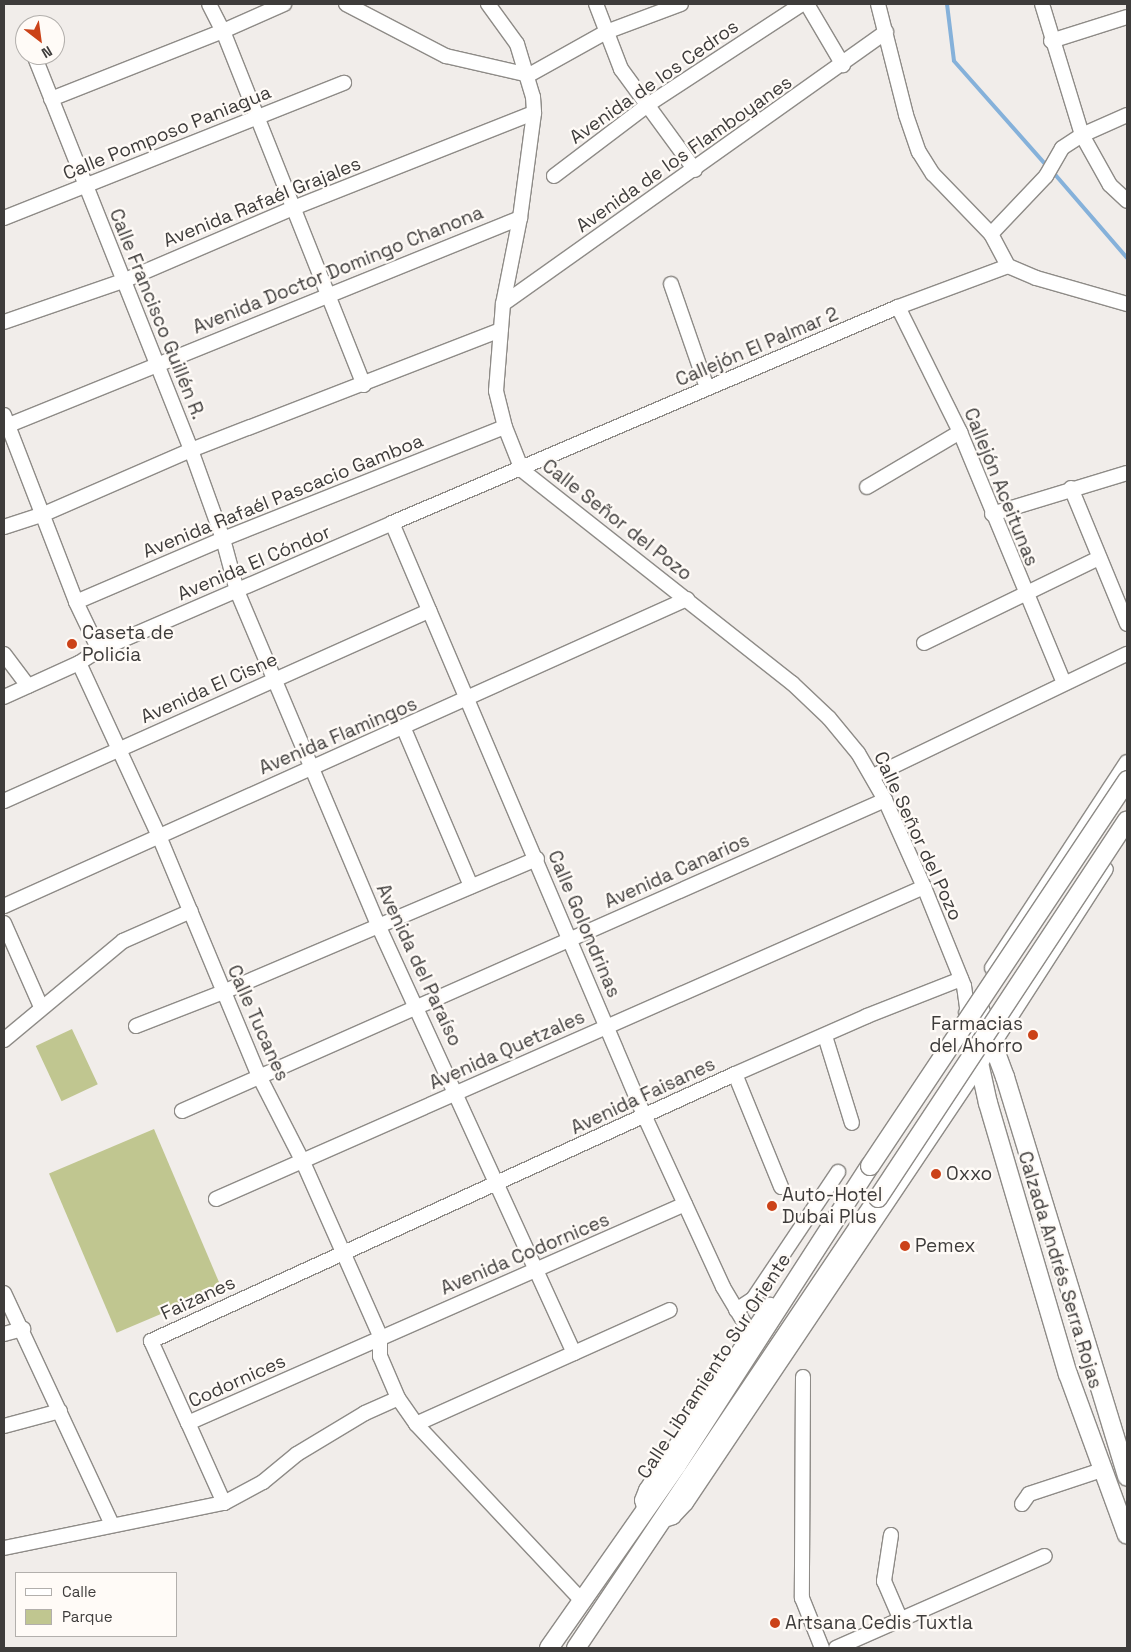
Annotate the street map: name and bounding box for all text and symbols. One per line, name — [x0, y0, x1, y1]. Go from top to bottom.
north arrow — [15, 15, 65, 65]
street label: Avenida de los Cedros — [565, 15, 743, 149]
text: N — [38, 42, 56, 62]
street label: Avenida de los Flamboyanes — [572, 71, 796, 237]
street label: Calle Pomposo Paniagua — [60, 81, 274, 185]
street label: Avenida Rafaél Grajales — [160, 152, 364, 252]
street label: Avenida Doctor Domingo Chanona — [189, 201, 487, 339]
street label: Calle Francisco Guillén R. — [104, 205, 210, 423]
street label: Callejón El Palmar 2 — [672, 302, 842, 392]
street label: Callejón Aceitunas — [959, 404, 1043, 570]
street label: Avenida Rafaél Pascacio Gamboa — [139, 429, 427, 563]
street label: Calle Señor del Pozo — [538, 454, 696, 586]
street label: Avenida El Cóndor — [174, 520, 334, 606]
place label: Caseta de Policia — [82, 622, 174, 666]
marker: Caseta de Policia — [66, 638, 78, 650]
street label: Avenida El Cisne — [137, 648, 281, 728]
street label: Avenida Flamingos — [256, 692, 420, 780]
street label: Calle Señor del Pozo — [869, 748, 967, 924]
street label: Avenida Canarios — [601, 829, 753, 913]
street label: Calle Golondrinas — [543, 847, 625, 1001]
street label: Avenida del Paraíso — [371, 880, 467, 1050]
street label: Calle Tucanes — [222, 961, 294, 1085]
street label: Avenida Quetzales — [426, 1005, 588, 1095]
place label: Farmacias del Ahorro — [929, 1013, 1023, 1057]
marker: Farmacias del Ahorro — [1027, 1029, 1039, 1041]
street label: Avenida Faisanes — [567, 1053, 719, 1139]
street label: Calzada Andrés Serra Rojas — [1013, 1148, 1107, 1392]
place label: Oxxo — [946, 1163, 992, 1185]
marker: Oxxo — [930, 1168, 942, 1180]
place label: Auto-Hotel Dubai Plus — [782, 1184, 883, 1228]
marker: Auto-Hotel Dubai Plus — [766, 1200, 778, 1212]
street label: Avenida Codornices — [437, 1208, 613, 1300]
place label: Pemex — [915, 1235, 976, 1257]
marker: Pemex — [899, 1240, 911, 1252]
street label: Calle Libramiento Sur Oriente — [632, 1249, 796, 1483]
street label: Faizanes — [157, 1271, 239, 1325]
street label: Codornices — [185, 1349, 289, 1413]
legend — [15, 1572, 178, 1637]
text: Calle — [62, 1582, 97, 1601]
text: Parque — [62, 1607, 113, 1626]
place label: Artsana Cedis Tuxtla — [785, 1612, 973, 1634]
marker: Artsana Cedis Tuxtla — [769, 1617, 781, 1629]

